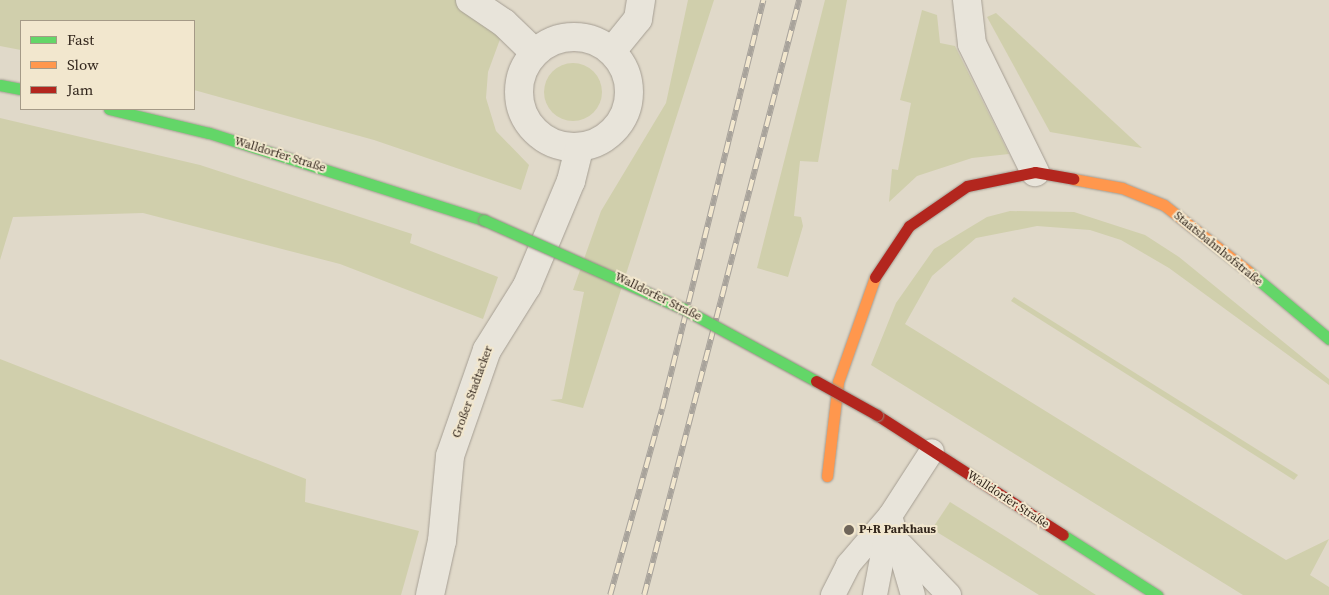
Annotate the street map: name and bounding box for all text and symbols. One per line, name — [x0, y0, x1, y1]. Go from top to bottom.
legend — [20, 20, 195, 110]
text: Fast — [67, 29, 94, 50]
text: Slow — [67, 54, 99, 75]
text: Jam — [67, 79, 93, 100]
street label: Walldorfer Straße — [233, 134, 327, 176]
street label: Staatsbahnhofstraße — [1171, 209, 1265, 289]
street label: Walldorfer Straße — [612, 270, 704, 324]
street label: Großer Stadtacker — [450, 344, 496, 440]
street label: Walldorfer Straße — [964, 468, 1052, 532]
place label: P+R Parkhaus — [859, 523, 936, 537]
marker: P+R Parkhaus — [843, 524, 855, 536]

